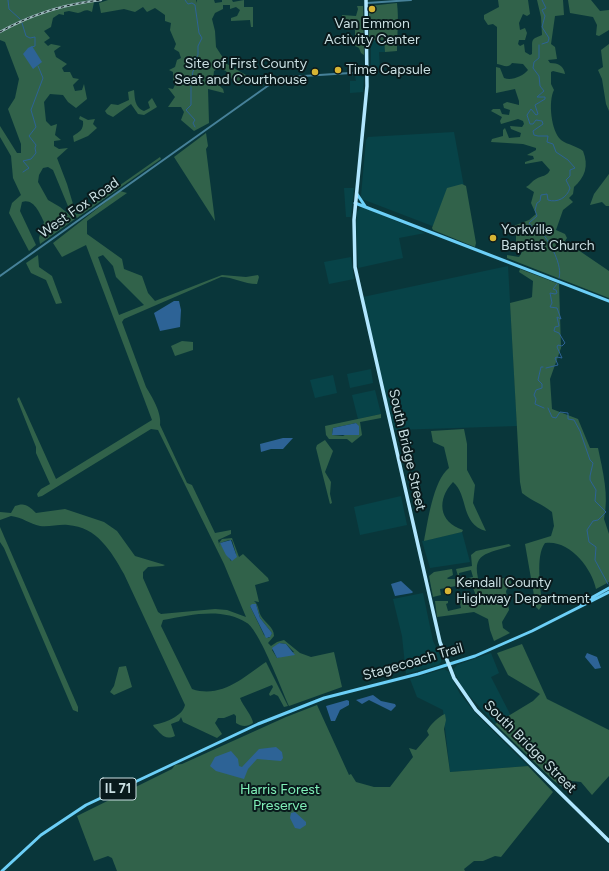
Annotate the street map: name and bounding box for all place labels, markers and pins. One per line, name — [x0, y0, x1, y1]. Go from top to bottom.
marker: Van Emmon Activity Center — [367, 4, 377, 14]
place label: Van Emmon Activity Center — [324, 16, 420, 48]
place label: Site of First County Seat and Courthouse — [174, 56, 307, 88]
place label: Time Capsule — [346, 62, 431, 78]
marker: Time Capsule — [333, 65, 343, 75]
marker: Site of First County Seat and Courthouse — [310, 67, 320, 77]
place label: Yorkville Baptist Church — [501, 222, 595, 254]
marker: Yorkville Baptist Church — [488, 233, 498, 243]
place label: Kendall County Highway Department — [456, 575, 590, 608]
marker: Kendall County Highway Department — [443, 586, 453, 596]

